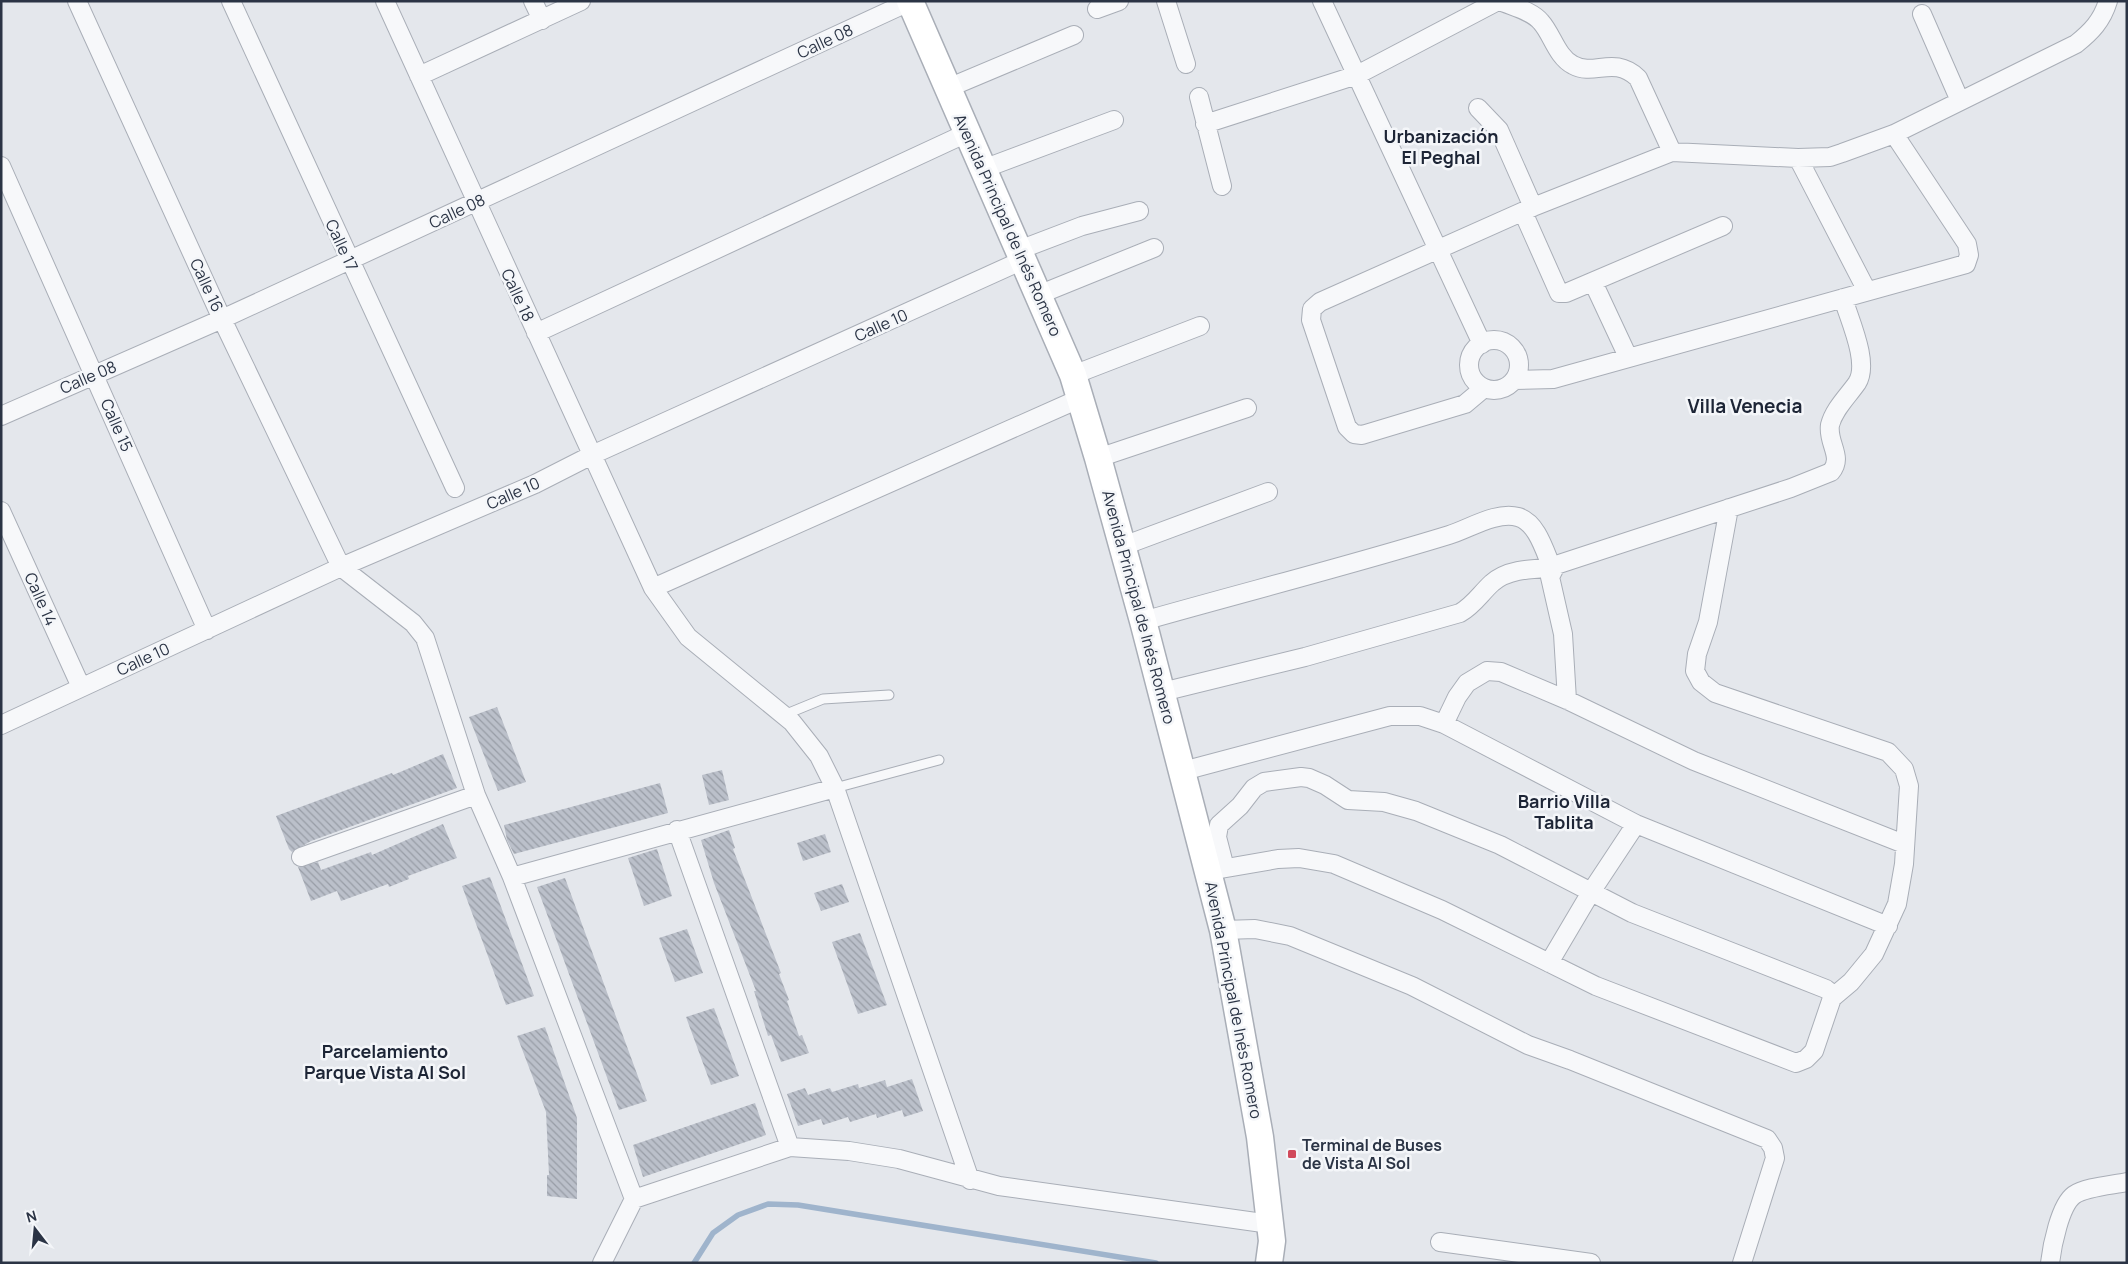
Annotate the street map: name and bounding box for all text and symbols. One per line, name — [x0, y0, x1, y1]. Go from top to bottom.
street label: Calle 08 — [793, 18, 857, 64]
street label: Avenida Principal de Inés Romero — [949, 110, 1067, 340]
district label: Urbanización El Peghal — [1384, 124, 1498, 169]
street label: Calle 08 — [425, 188, 489, 234]
street label: Calle 17 — [320, 216, 364, 274]
street label: Calle 16 — [185, 255, 229, 315]
street label: Calle 18 — [496, 265, 540, 325]
street label: Calle 10 — [851, 303, 911, 347]
street label: Calle 08 — [56, 355, 120, 399]
district label: Villa Venecia — [1688, 393, 1802, 419]
street label: Calle 15 — [96, 395, 138, 455]
street label: Calle 10 — [483, 471, 543, 515]
street label: Avenida Principal de Inés Romero — [1097, 488, 1181, 726]
street label: Calle 14 — [20, 569, 62, 629]
street label: Calle 10 — [113, 637, 173, 681]
district label: Barrio Villa Tablita — [1518, 789, 1610, 834]
street label: Avenida Principal de Inés Romero — [1200, 880, 1268, 1120]
district label: Parcelamiento Parque Vista Al Sol — [304, 1039, 466, 1084]
place label: Terminal de Buses de Vista Al Sol — [1302, 1134, 1442, 1174]
marker: Terminal de Buses de Vista Al Sol — [1286, 1148, 1298, 1160]
north arrow — [10, 1204, 60, 1254]
text: N — [24, 1206, 39, 1227]

